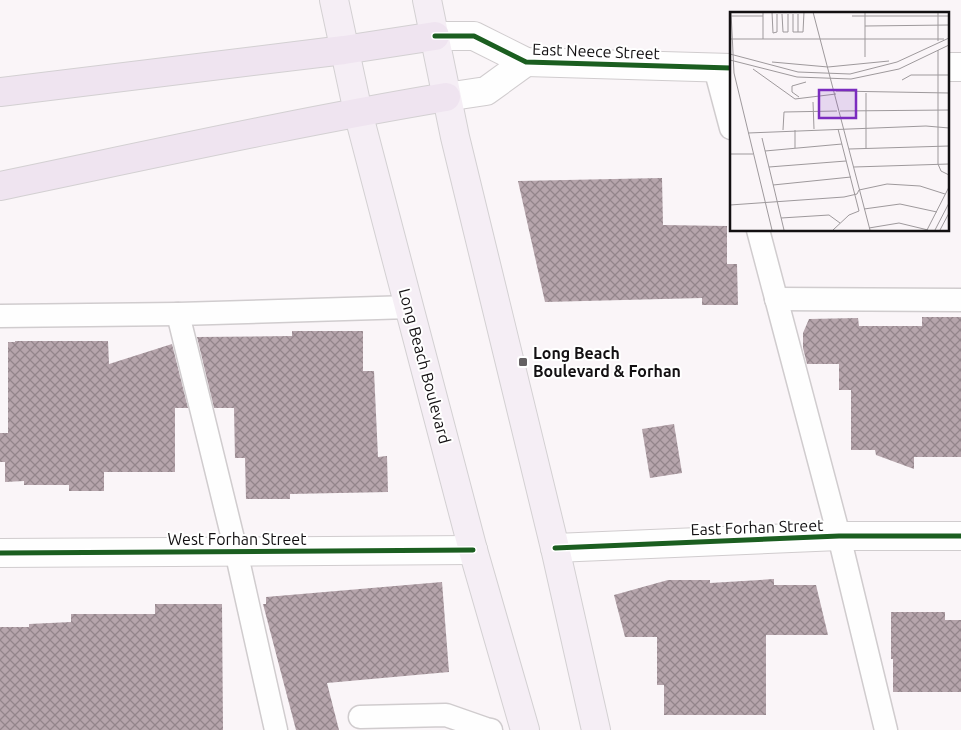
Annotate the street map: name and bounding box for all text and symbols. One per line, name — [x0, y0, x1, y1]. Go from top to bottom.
inset map — [730, 12, 948, 231]
street label: East Neece Street — [532, 40, 661, 62]
street label: Long Beach Boulevard — [396, 286, 454, 446]
place label: Long Beach Boulevard & Forhan — [533, 344, 681, 380]
marker: Long Beach Boulevard & Forhan — [517, 356, 529, 368]
street label: East Forhan Street — [690, 516, 824, 538]
street label: West Forhan Street — [168, 530, 307, 548]

